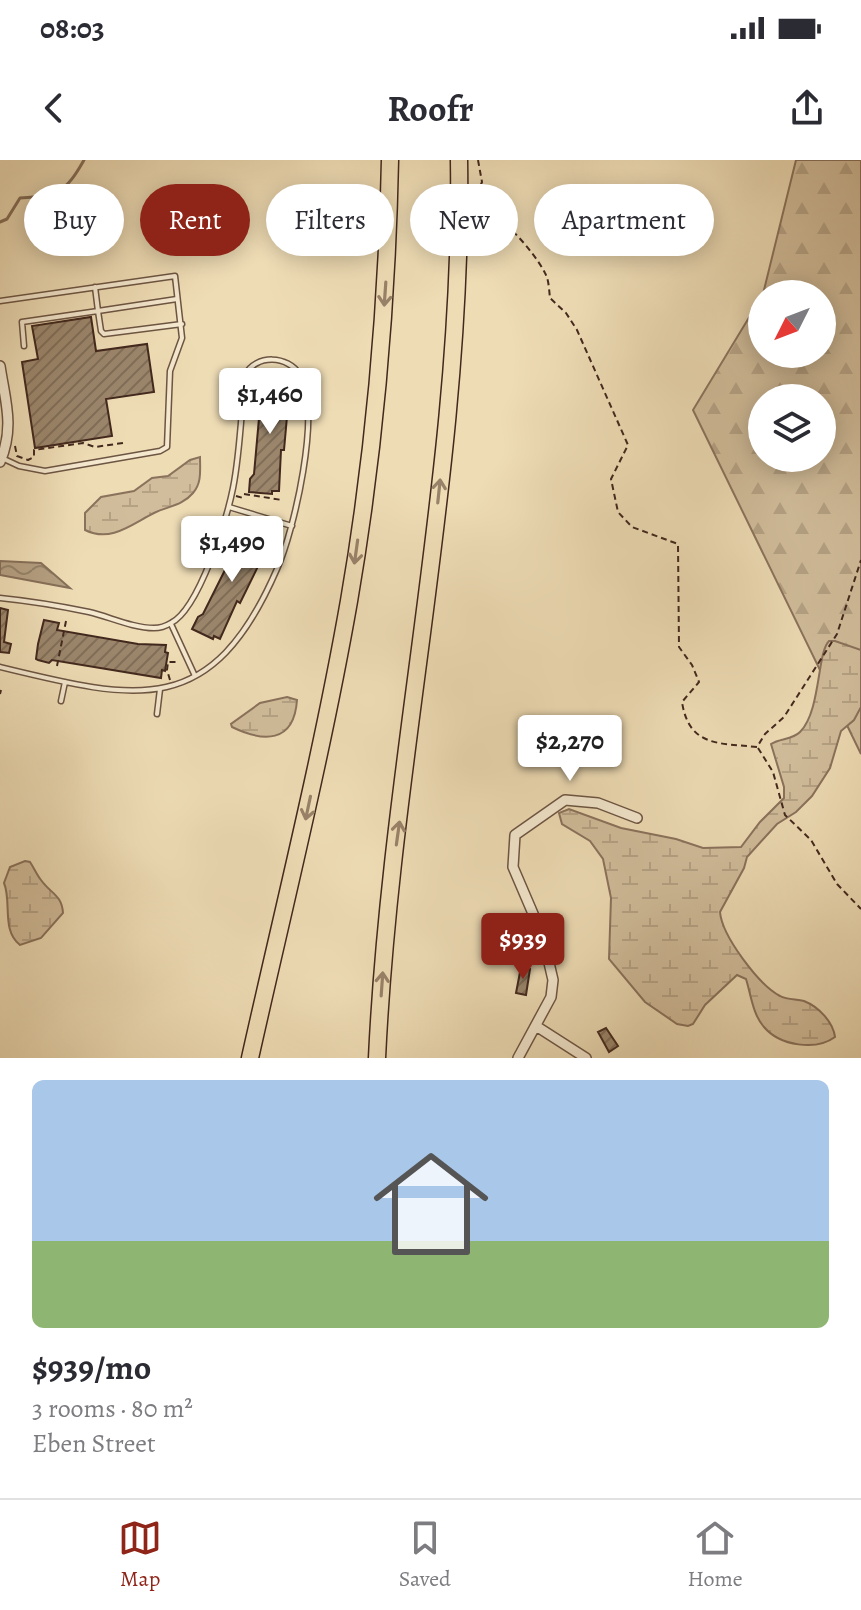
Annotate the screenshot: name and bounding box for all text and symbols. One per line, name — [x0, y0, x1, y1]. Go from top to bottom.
text: 08:03 — [40, 8, 105, 48]
text: Roofr — [387, 84, 474, 133]
icon: back — [32, 86, 76, 130]
icon: share — [785, 86, 829, 130]
chip: Buy — [24, 184, 124, 256]
chip: Rent — [140, 184, 250, 256]
chip: Filters — [266, 184, 394, 256]
chip: New — [410, 184, 518, 256]
chip: Apartment — [534, 184, 714, 256]
one-way arrow — [377, 280, 392, 307]
north arrow — [748, 280, 836, 368]
map controls — [748, 280, 836, 472]
pin: $1,460 — [205, 368, 335, 436]
text: $1,460 — [237, 376, 303, 411]
button: layers — [748, 384, 836, 472]
one-way arrow — [432, 478, 447, 505]
pin: $1,490 — [167, 516, 297, 584]
text: $1,490 — [199, 524, 265, 559]
one-way arrow — [348, 539, 363, 564]
pin: $2,270 — [505, 715, 635, 783]
text: $2,270 — [536, 723, 604, 758]
one-way arrow — [300, 794, 315, 820]
one-way arrow — [391, 821, 406, 846]
pin: $939 — [476, 913, 570, 981]
text: $939 — [499, 921, 547, 956]
one-way arrow — [375, 971, 390, 998]
icon: home — [359, 1132, 503, 1276]
text: $939/mo — [32, 1344, 151, 1391]
text: 3 rooms · 80 m² — [32, 1391, 193, 1426]
text: Eben Street — [32, 1426, 156, 1461]
tab: Map — [118, 1516, 162, 1594]
tab: Saved — [399, 1516, 451, 1594]
tab: Home — [687, 1516, 743, 1594]

